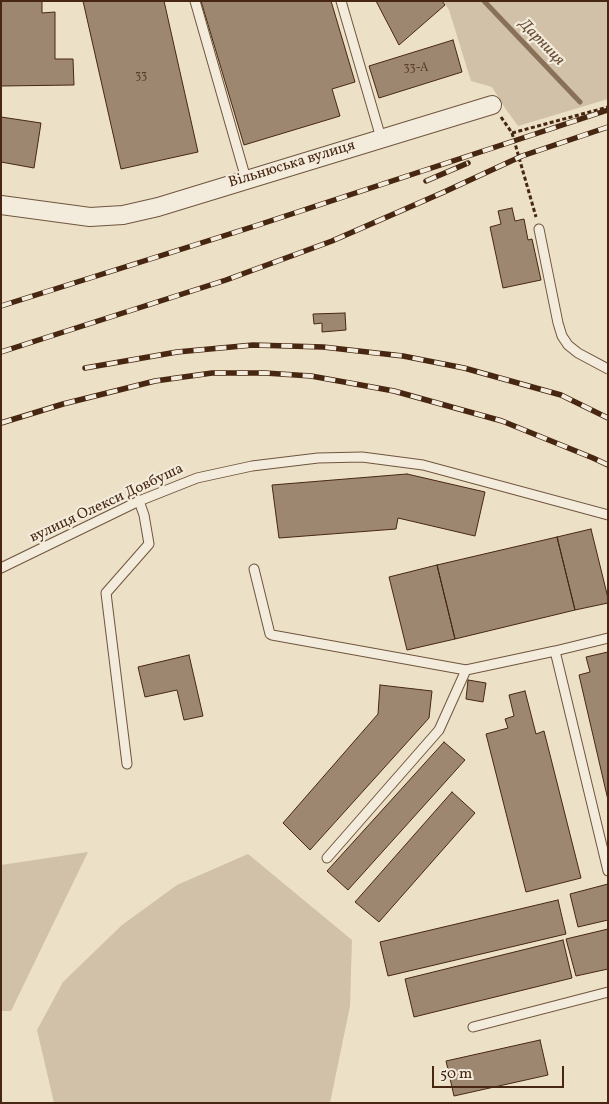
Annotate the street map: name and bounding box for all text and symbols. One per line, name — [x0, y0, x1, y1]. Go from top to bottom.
water label: Дарниця — [514, 16, 568, 70]
house number: 33-А — [404, 62, 428, 76]
house number: 33 — [135, 70, 147, 84]
street label: Вільнюська вулиця — [227, 137, 357, 193]
street label: вулиця Олекси Довбуша — [27, 460, 187, 548]
scale bar — [434, 1056, 566, 1088]
text: 50 m — [440, 1064, 472, 1085]

